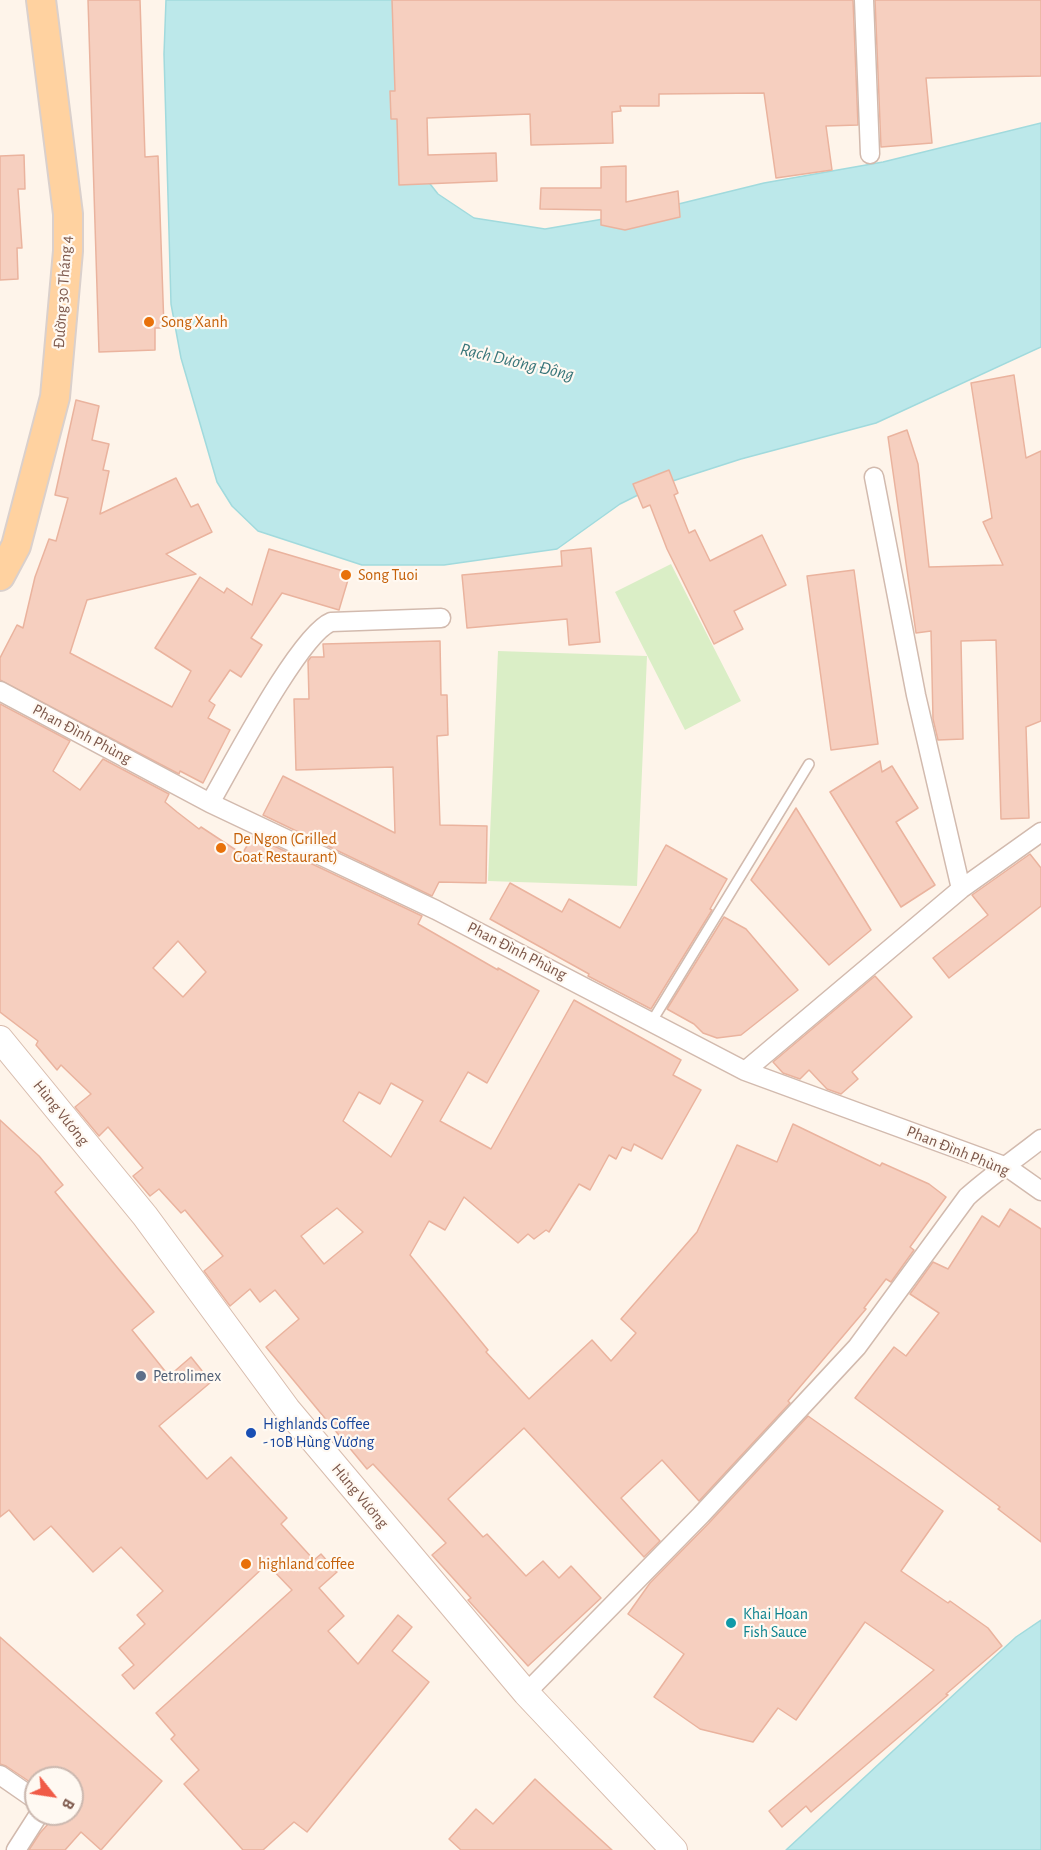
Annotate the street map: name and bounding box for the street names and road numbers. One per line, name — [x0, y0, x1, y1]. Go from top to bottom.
street label: Đường 30 Tháng 4 — [49, 235, 77, 349]
street label: Phan Đình Phùng — [29, 700, 135, 768]
street label: Phan Đình Phùng — [464, 918, 570, 984]
street label: Hùng Vương — [29, 1076, 93, 1150]
street label: Phan Đình Phùng — [904, 1122, 1012, 1180]
street label: Hùng Vương — [327, 1460, 393, 1532]

